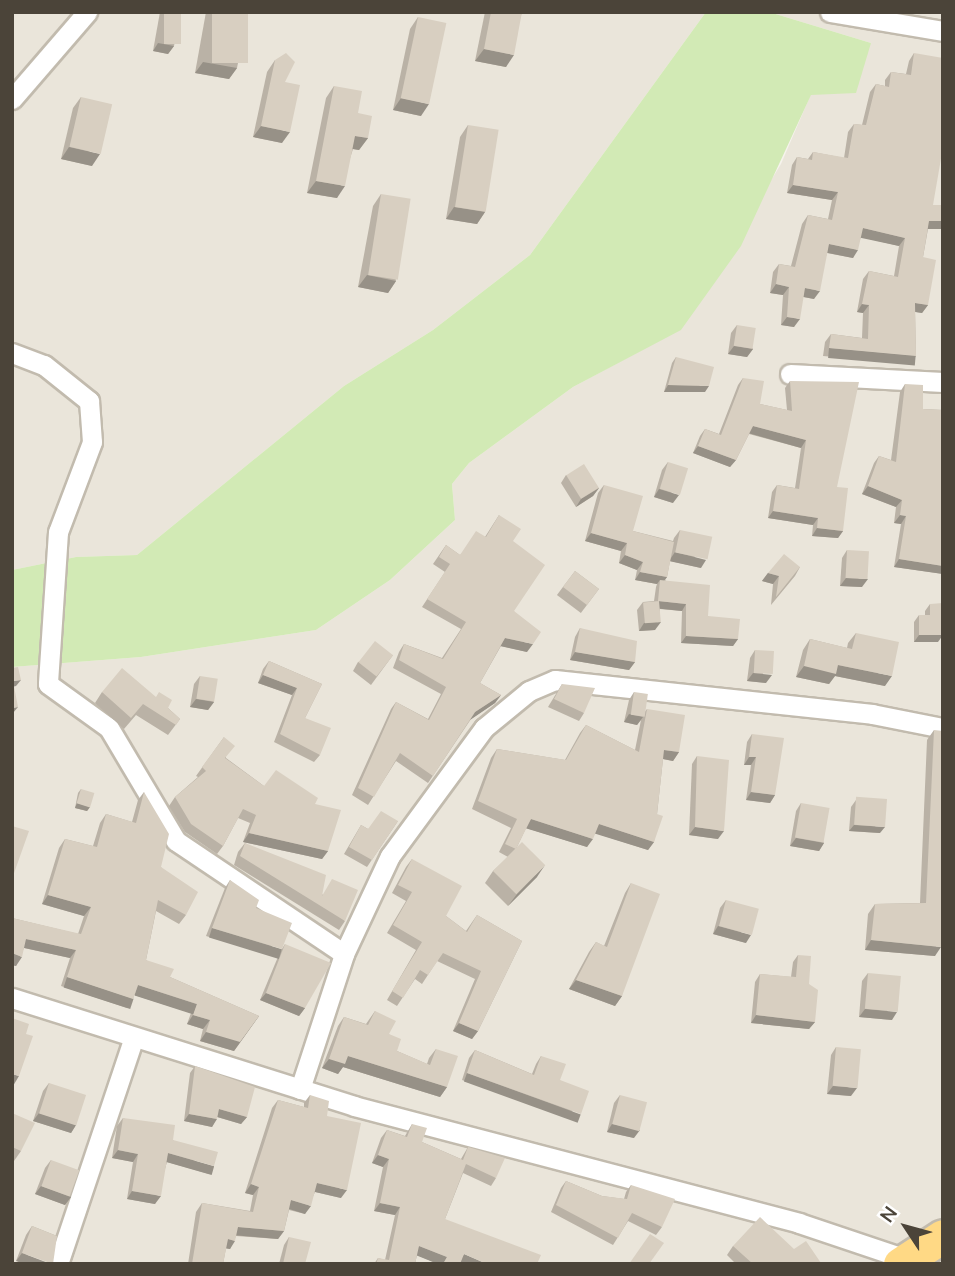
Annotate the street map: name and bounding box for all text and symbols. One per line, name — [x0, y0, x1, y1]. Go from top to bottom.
north arrow — [871, 1192, 941, 1262]
text: N — [874, 1201, 904, 1228]

